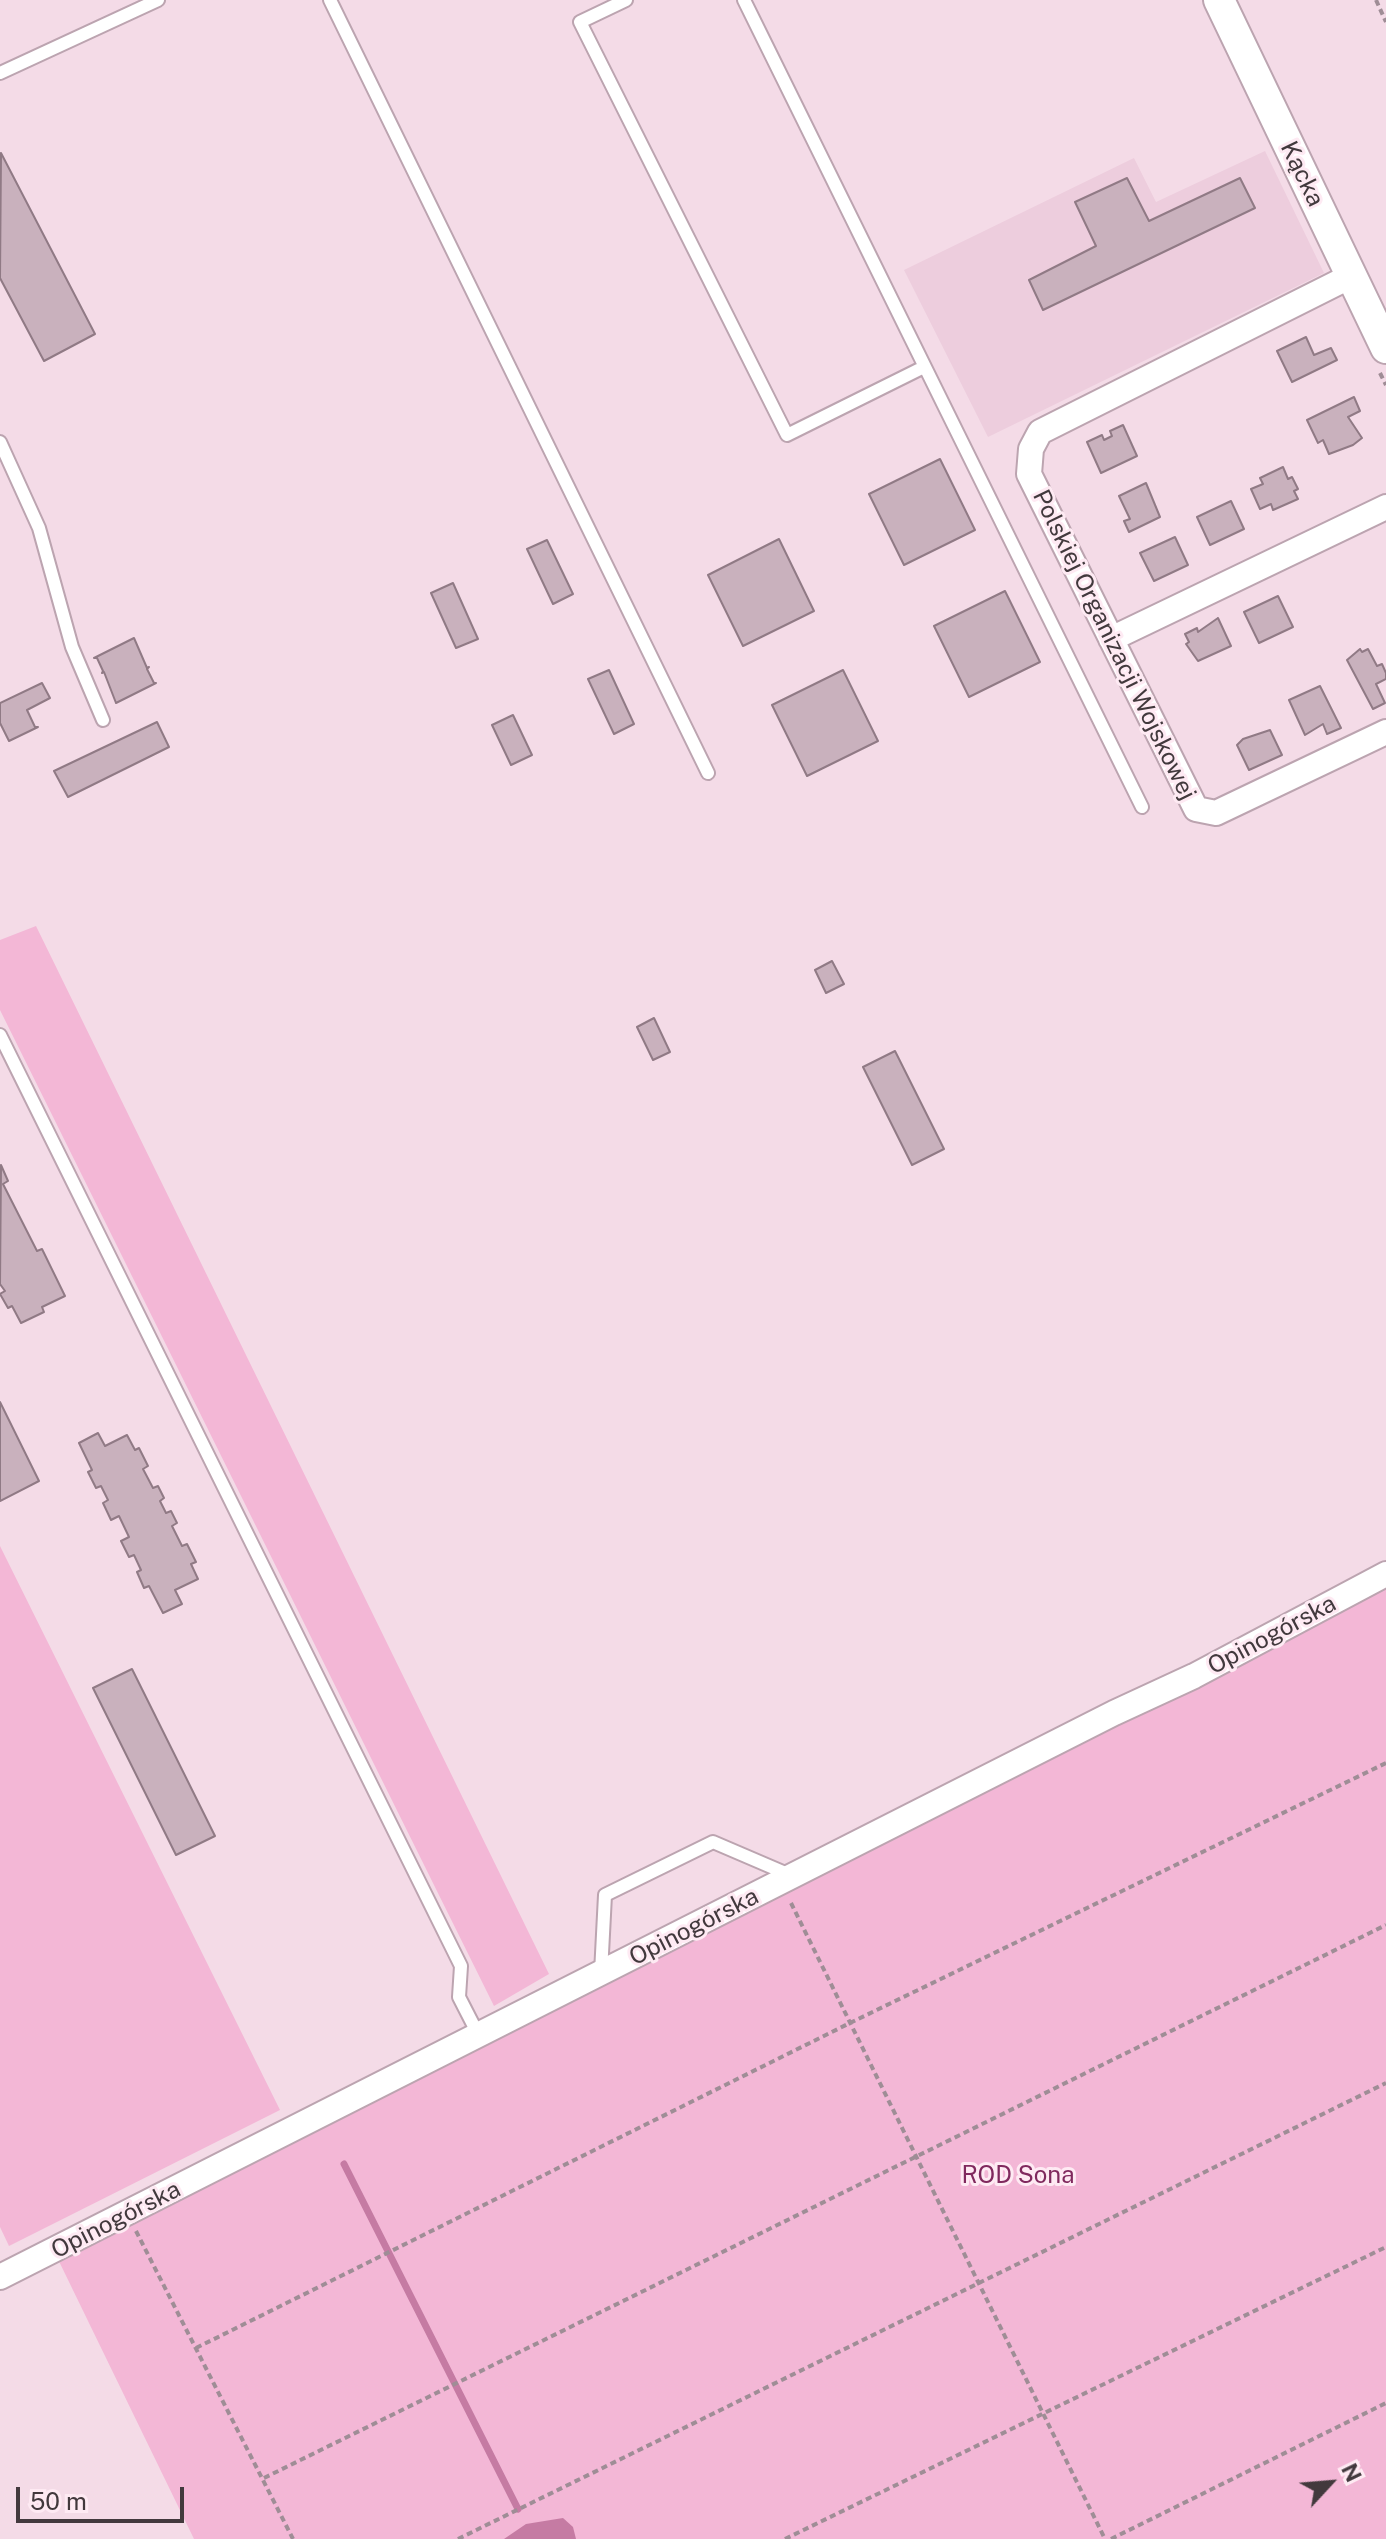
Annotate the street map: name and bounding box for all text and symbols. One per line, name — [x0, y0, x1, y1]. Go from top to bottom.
street label: Kącka — [1274, 137, 1330, 211]
street label: Polskiej Organizacji Wojskowej — [1026, 485, 1202, 805]
street label: Opinogórska — [1203, 1589, 1341, 1681]
street label: Opinogórska — [625, 1882, 763, 1972]
park label: ROD Sona — [962, 2162, 1074, 2190]
street label: Opinogórska — [47, 2175, 185, 2265]
north arrow — [1290, 2443, 1370, 2523]
text: N — [1336, 2459, 1367, 2486]
scale bar — [20, 2471, 188, 2521]
text: 50 m — [30, 2487, 87, 2515]

